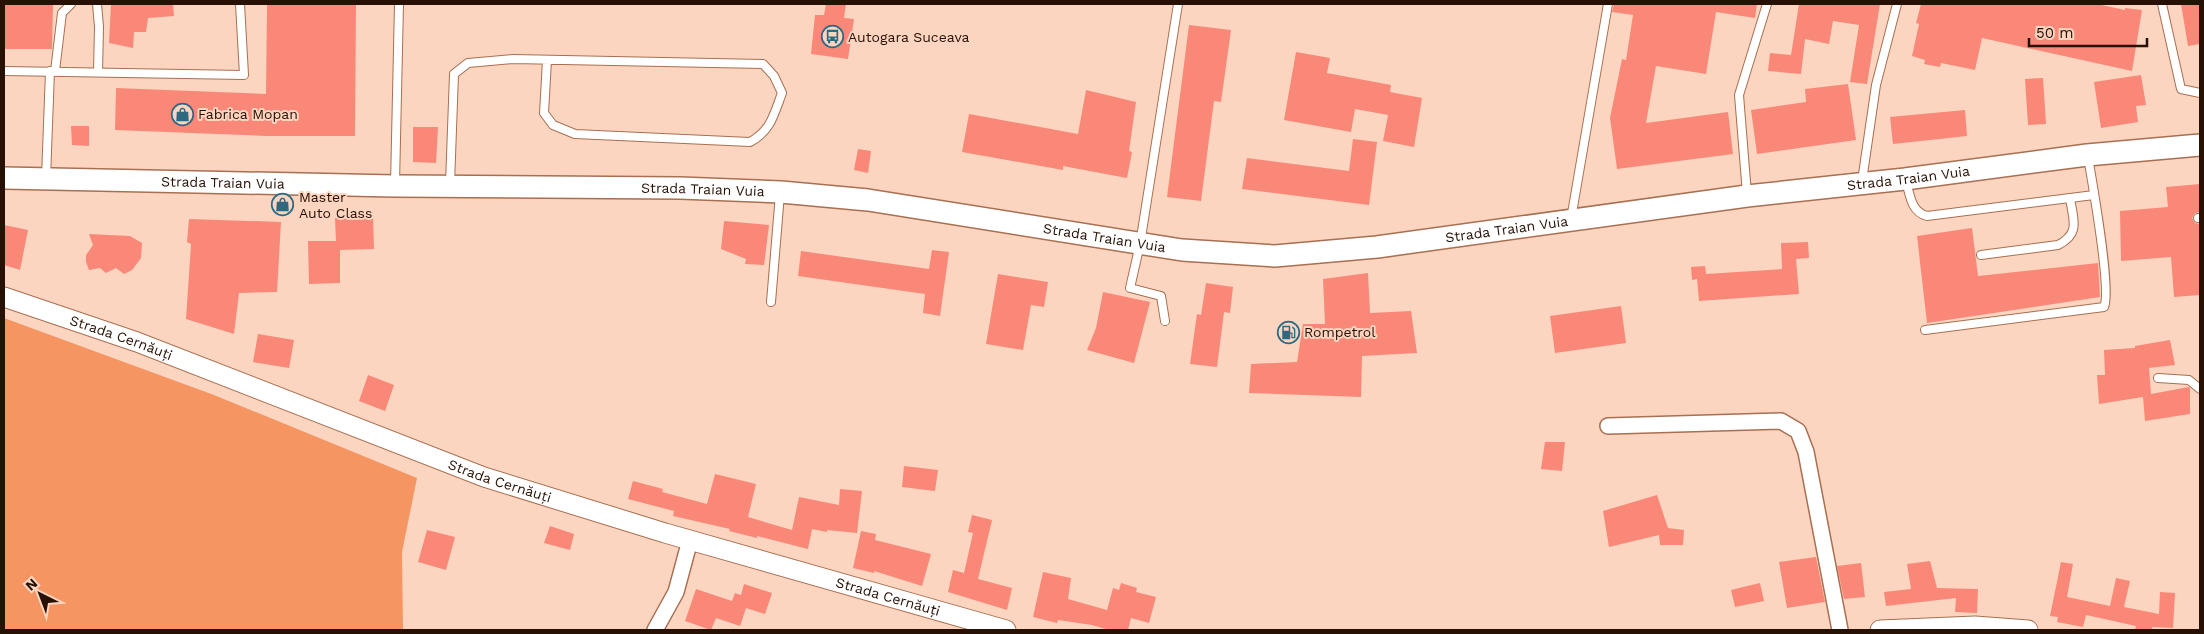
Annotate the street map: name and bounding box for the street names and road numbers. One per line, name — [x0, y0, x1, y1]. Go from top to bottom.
street label: Strada Traian Vuia — [1846, 163, 1971, 193]
street label: Strada Traian Vuia — [161, 173, 285, 192]
street label: Strada Traian Vuia — [641, 180, 765, 199]
street label: Strada Traian Vuia — [1444, 213, 1569, 245]
street label: Strada Traian Vuia — [1042, 220, 1167, 255]
street label: Strada Cernăuți — [68, 312, 175, 363]
street label: Strada Cernăuți — [446, 456, 553, 505]
street label: Strada Cernăuți — [834, 574, 942, 619]

